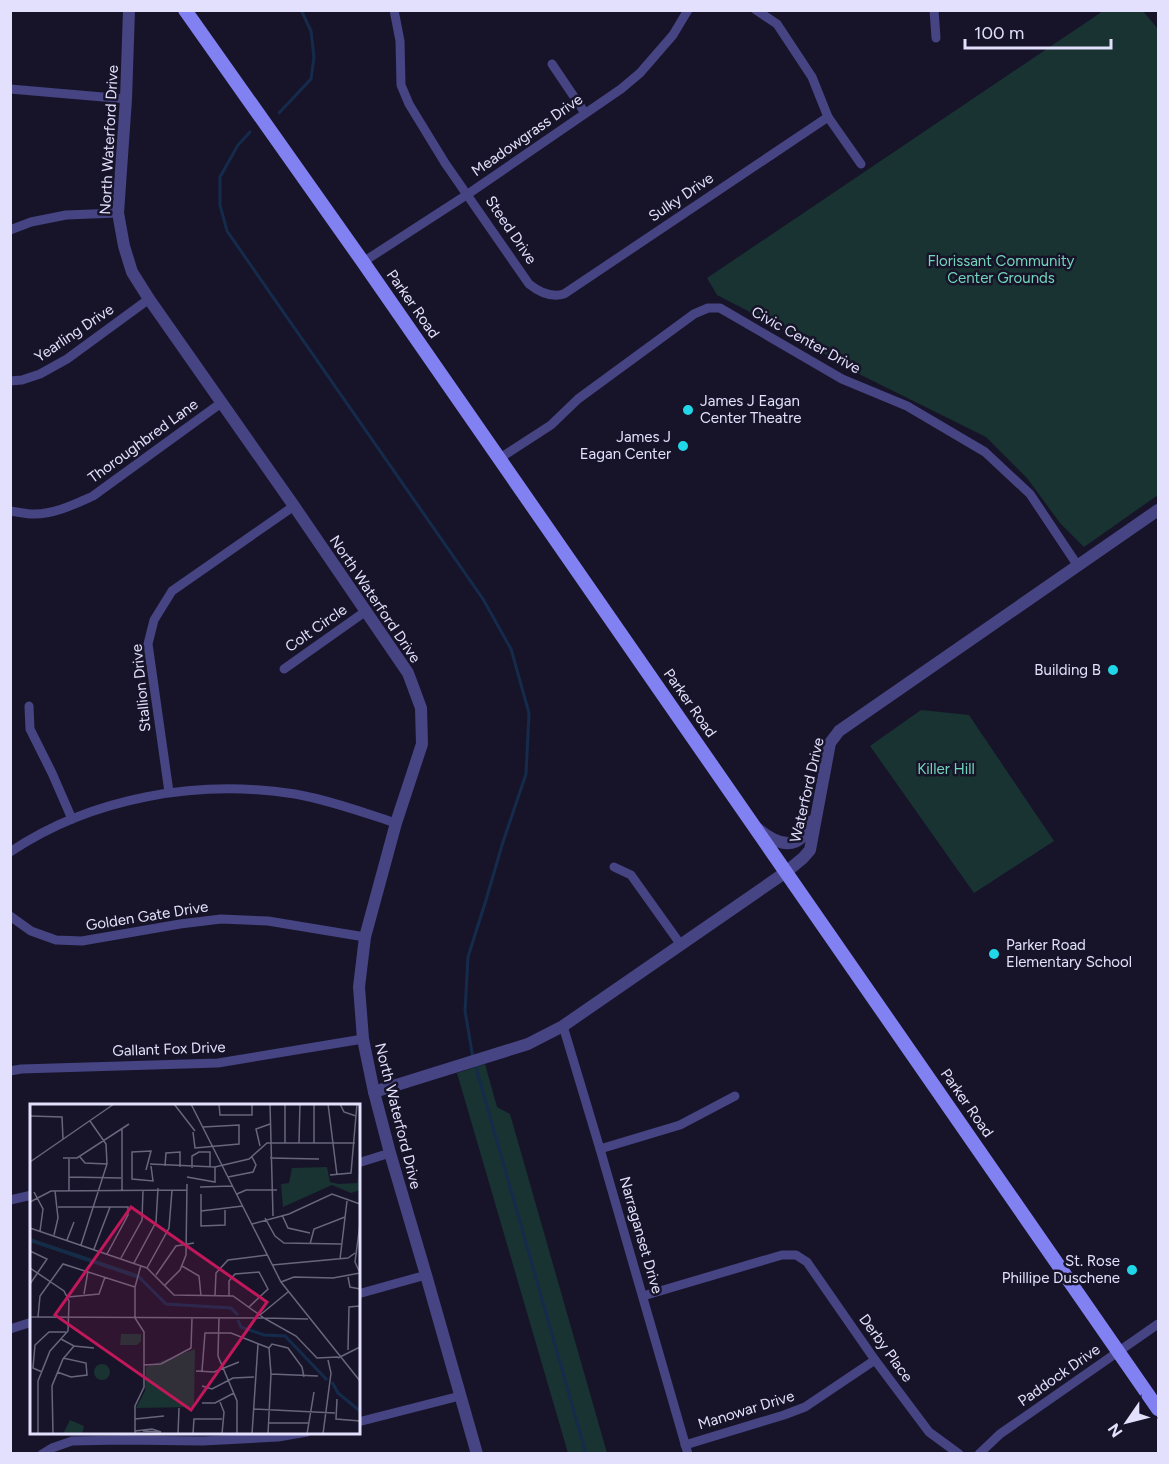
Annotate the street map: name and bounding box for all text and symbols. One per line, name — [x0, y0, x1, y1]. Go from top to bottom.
scale bar — [965, 12, 1110, 50]
text: 100 m — [974, 22, 1024, 44]
street label: North Waterford Drive — [96, 65, 122, 215]
street label: Meadowgrass Drive — [468, 90, 586, 180]
street label: Sulky Drive — [645, 169, 717, 225]
street label: Steed Drive — [482, 192, 540, 268]
park label: Florissant Community Center Grounds — [928, 252, 1075, 287]
street label: Parker Road — [383, 266, 443, 342]
street label: Yearling Drive — [31, 300, 117, 366]
street label: Civic Center Drive — [748, 303, 864, 377]
place label: James J Eagan Center Theatre — [700, 392, 801, 427]
street label: Thoroughbred Lane — [85, 395, 201, 487]
marker: James J Eagan Center Theatre — [681, 403, 695, 417]
place label: James J Eagan Center — [580, 428, 671, 463]
marker: James J Eagan Center — [676, 439, 690, 453]
street label: North Waterford Drive — [326, 532, 424, 666]
street label: Colt Circle — [282, 600, 350, 656]
street label: Stallion Drive — [127, 643, 155, 733]
place label: Building B — [1034, 661, 1101, 679]
marker: Building B — [1106, 663, 1120, 677]
street label: Parker Road — [660, 665, 720, 741]
street label: Waterford Drive — [786, 736, 828, 844]
park label: Killer Hill — [917, 760, 975, 778]
street label: Golden Gate Drive — [84, 897, 210, 935]
place label: Parker Road Elementary School — [1006, 936, 1132, 971]
marker: Parker Road Elementary School — [987, 947, 1001, 961]
street label: Gallant Fox Drive — [112, 1038, 226, 1060]
street label: North Waterford Drive — [371, 1041, 425, 1191]
street label: Parker Road — [937, 1065, 997, 1141]
inset map — [30, 1104, 360, 1434]
street label: Narraganset Drive — [616, 1174, 666, 1296]
place label: St. Rose Phillipe Duschene — [1002, 1252, 1120, 1287]
marker: St. Rose Phillipe Duschene — [1125, 1263, 1139, 1277]
street label: Derby Place — [855, 1310, 917, 1386]
street label: Paddock Drive — [1014, 1340, 1104, 1410]
street label: Manowar Drive — [696, 1387, 796, 1433]
north arrow — [1097, 1392, 1157, 1452]
text: N — [1104, 1420, 1126, 1441]

